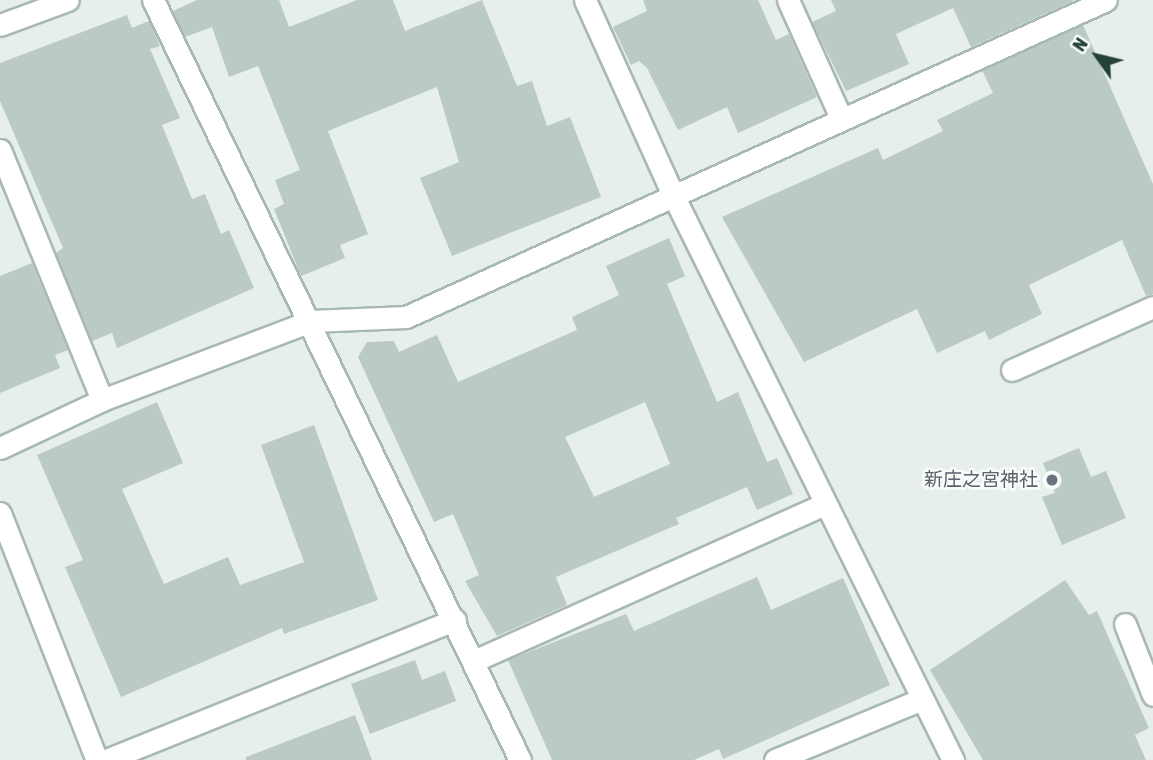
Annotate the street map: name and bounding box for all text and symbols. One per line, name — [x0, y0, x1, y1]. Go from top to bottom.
north arrow — [1062, 21, 1132, 91]
text: N — [1067, 33, 1092, 55]
place label: 新庄之宮神社 — [924, 469, 1038, 491]
marker: 新庄之宮神社 — [1044, 472, 1060, 488]

